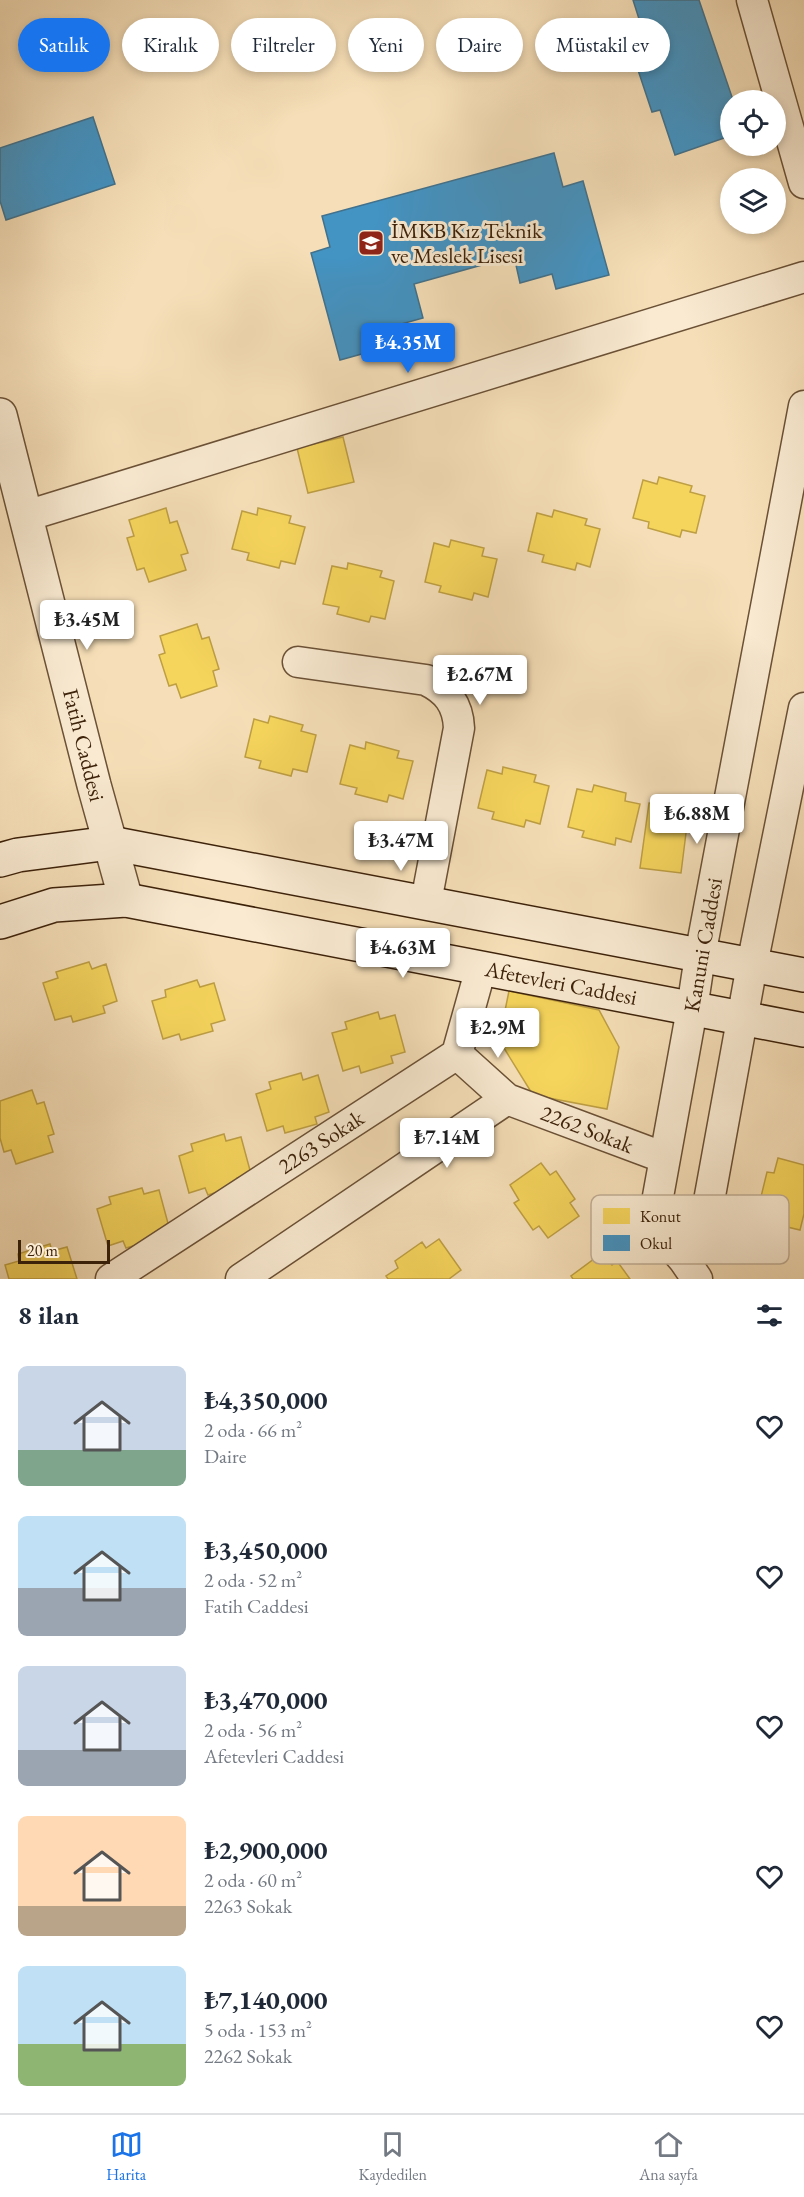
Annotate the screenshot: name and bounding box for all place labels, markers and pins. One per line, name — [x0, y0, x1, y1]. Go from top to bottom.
place label: İMKB Kız Teknik ve Meslek Lisesi — [391, 216, 543, 270]
school or university icon: İMKB Kız Teknik ve Meslek Lisesi — [356, 228, 386, 258]
pin: ₺4.35M — [359, 323, 457, 374]
pin: ₺3.45M — [38, 600, 136, 651]
pin: ₺2.67M — [431, 655, 529, 706]
pin: ₺6.88M — [648, 794, 746, 845]
pin: ₺3.47M — [352, 821, 450, 872]
pin: ₺4.63M — [354, 928, 452, 979]
pin: ₺2.9M — [456, 1008, 540, 1059]
pin: ₺7.14M — [398, 1118, 496, 1169]

